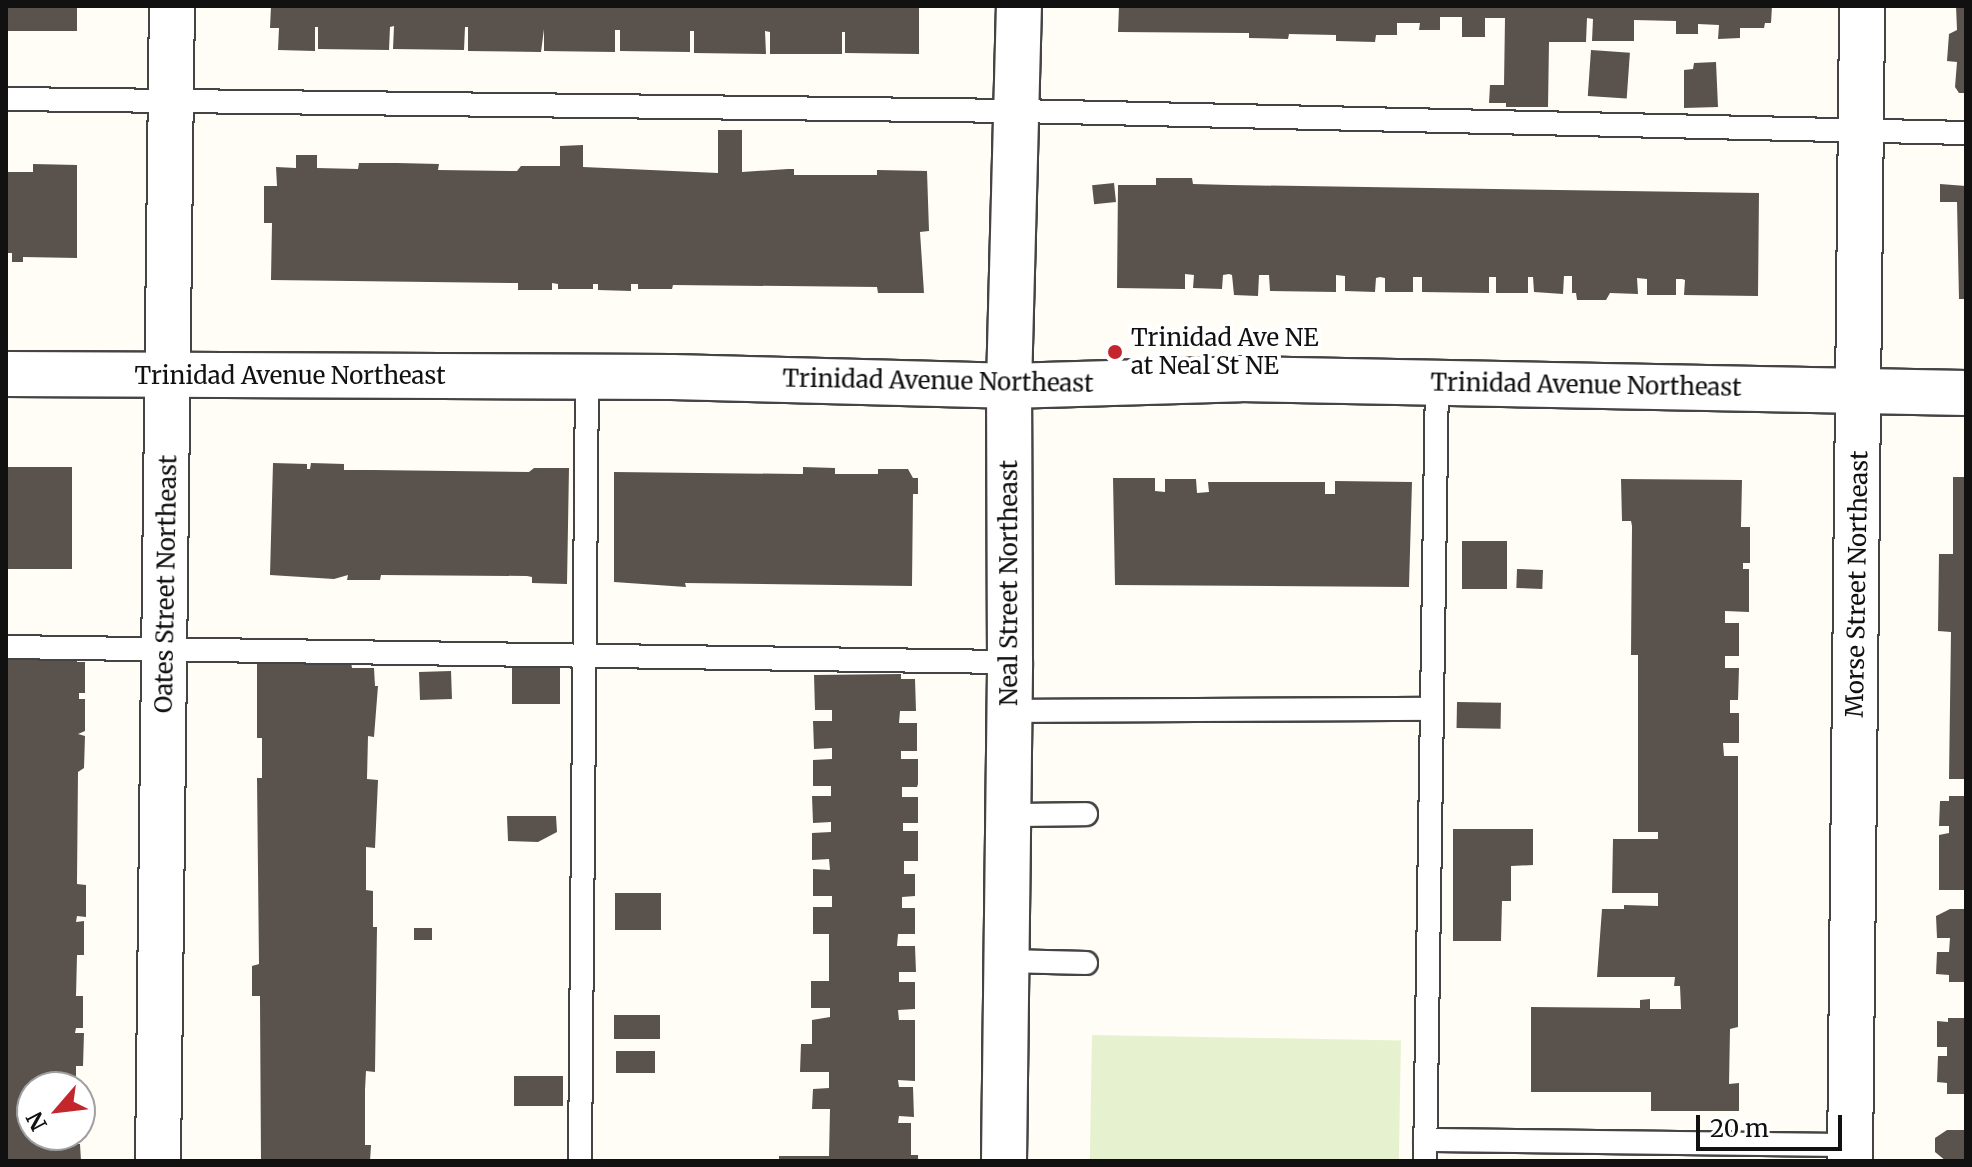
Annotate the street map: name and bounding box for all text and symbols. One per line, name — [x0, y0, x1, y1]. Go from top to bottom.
place label: Trinidad Ave NE at Neal St NE — [1131, 324, 1319, 380]
marker: Trinidad Ave NE at Neal St NE — [1106, 343, 1124, 361]
street label: Trinidad Avenue Northeast — [134, 362, 446, 390]
street label: Trinidad Avenue Northeast — [782, 364, 1094, 398]
street label: Trinidad Avenue Northeast — [1430, 368, 1742, 402]
street label: Morse Street Northeast — [1840, 450, 1874, 718]
street label: Oates Street Northeast — [149, 455, 183, 713]
street label: Neal Street Northeast — [995, 460, 1023, 706]
north arrow — [16, 1071, 96, 1151]
scale bar — [1700, 1099, 1846, 1149]
text: N — [20, 1107, 53, 1136]
text: 20 m — [1710, 1113, 1769, 1144]

